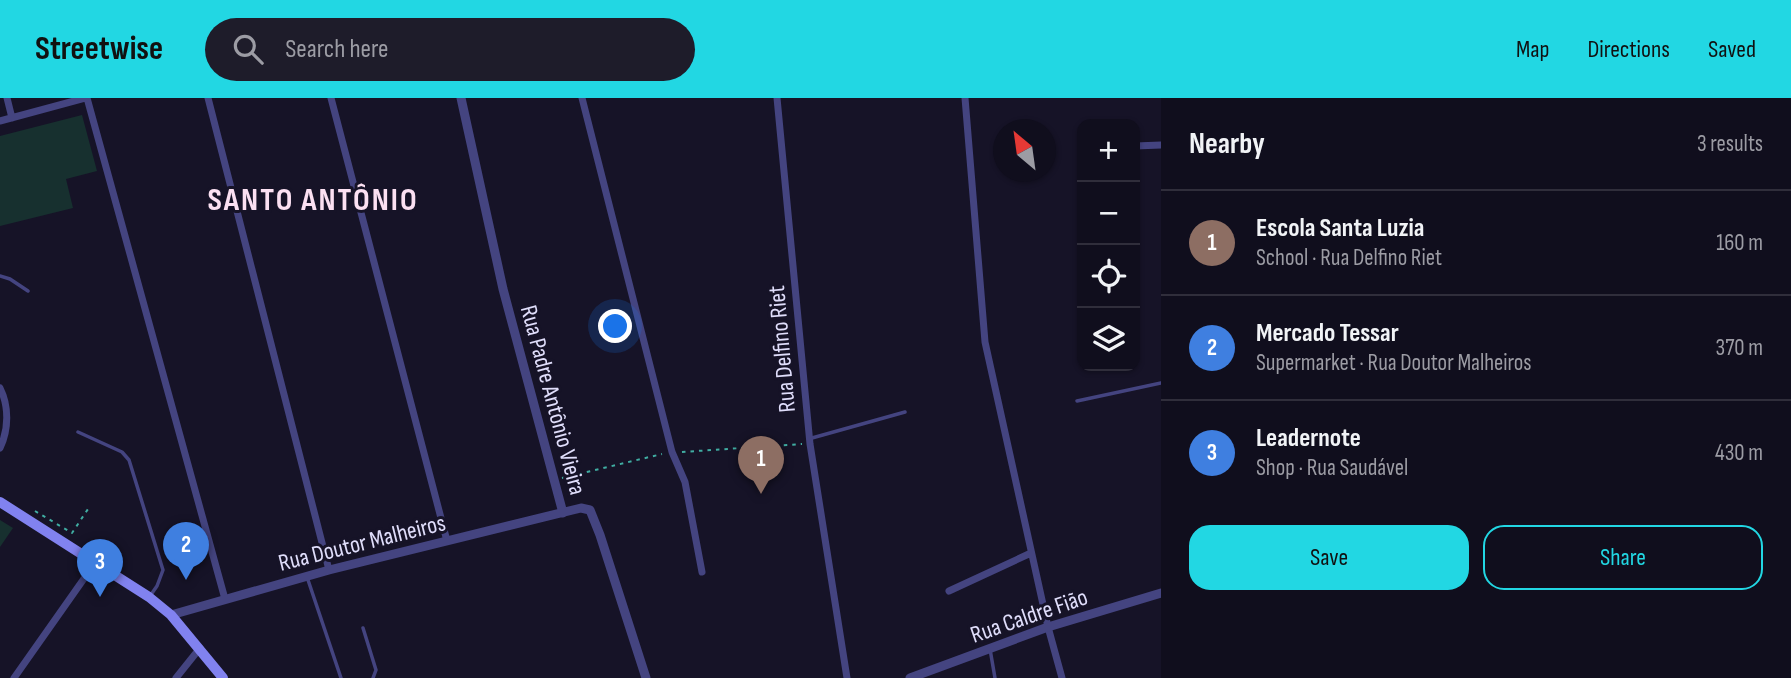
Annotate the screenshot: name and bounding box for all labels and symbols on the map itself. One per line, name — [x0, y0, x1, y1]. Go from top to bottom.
north arrow — [993, 119, 1056, 182]
district label: SANTO ANTÔNIO — [207, 181, 419, 220]
street label: Rua Delfino Riet — [762, 284, 802, 414]
street label: Rua Padre Antônio Vieira — [514, 302, 592, 498]
your location — [598, 309, 632, 343]
pin: 1 — [738, 436, 784, 494]
street label: Rua Doutor Malheiros — [275, 508, 449, 578]
pin: 2 — [163, 522, 209, 580]
pin: 3 — [77, 539, 123, 597]
street label: Rua Caldre Fião — [966, 582, 1092, 650]

